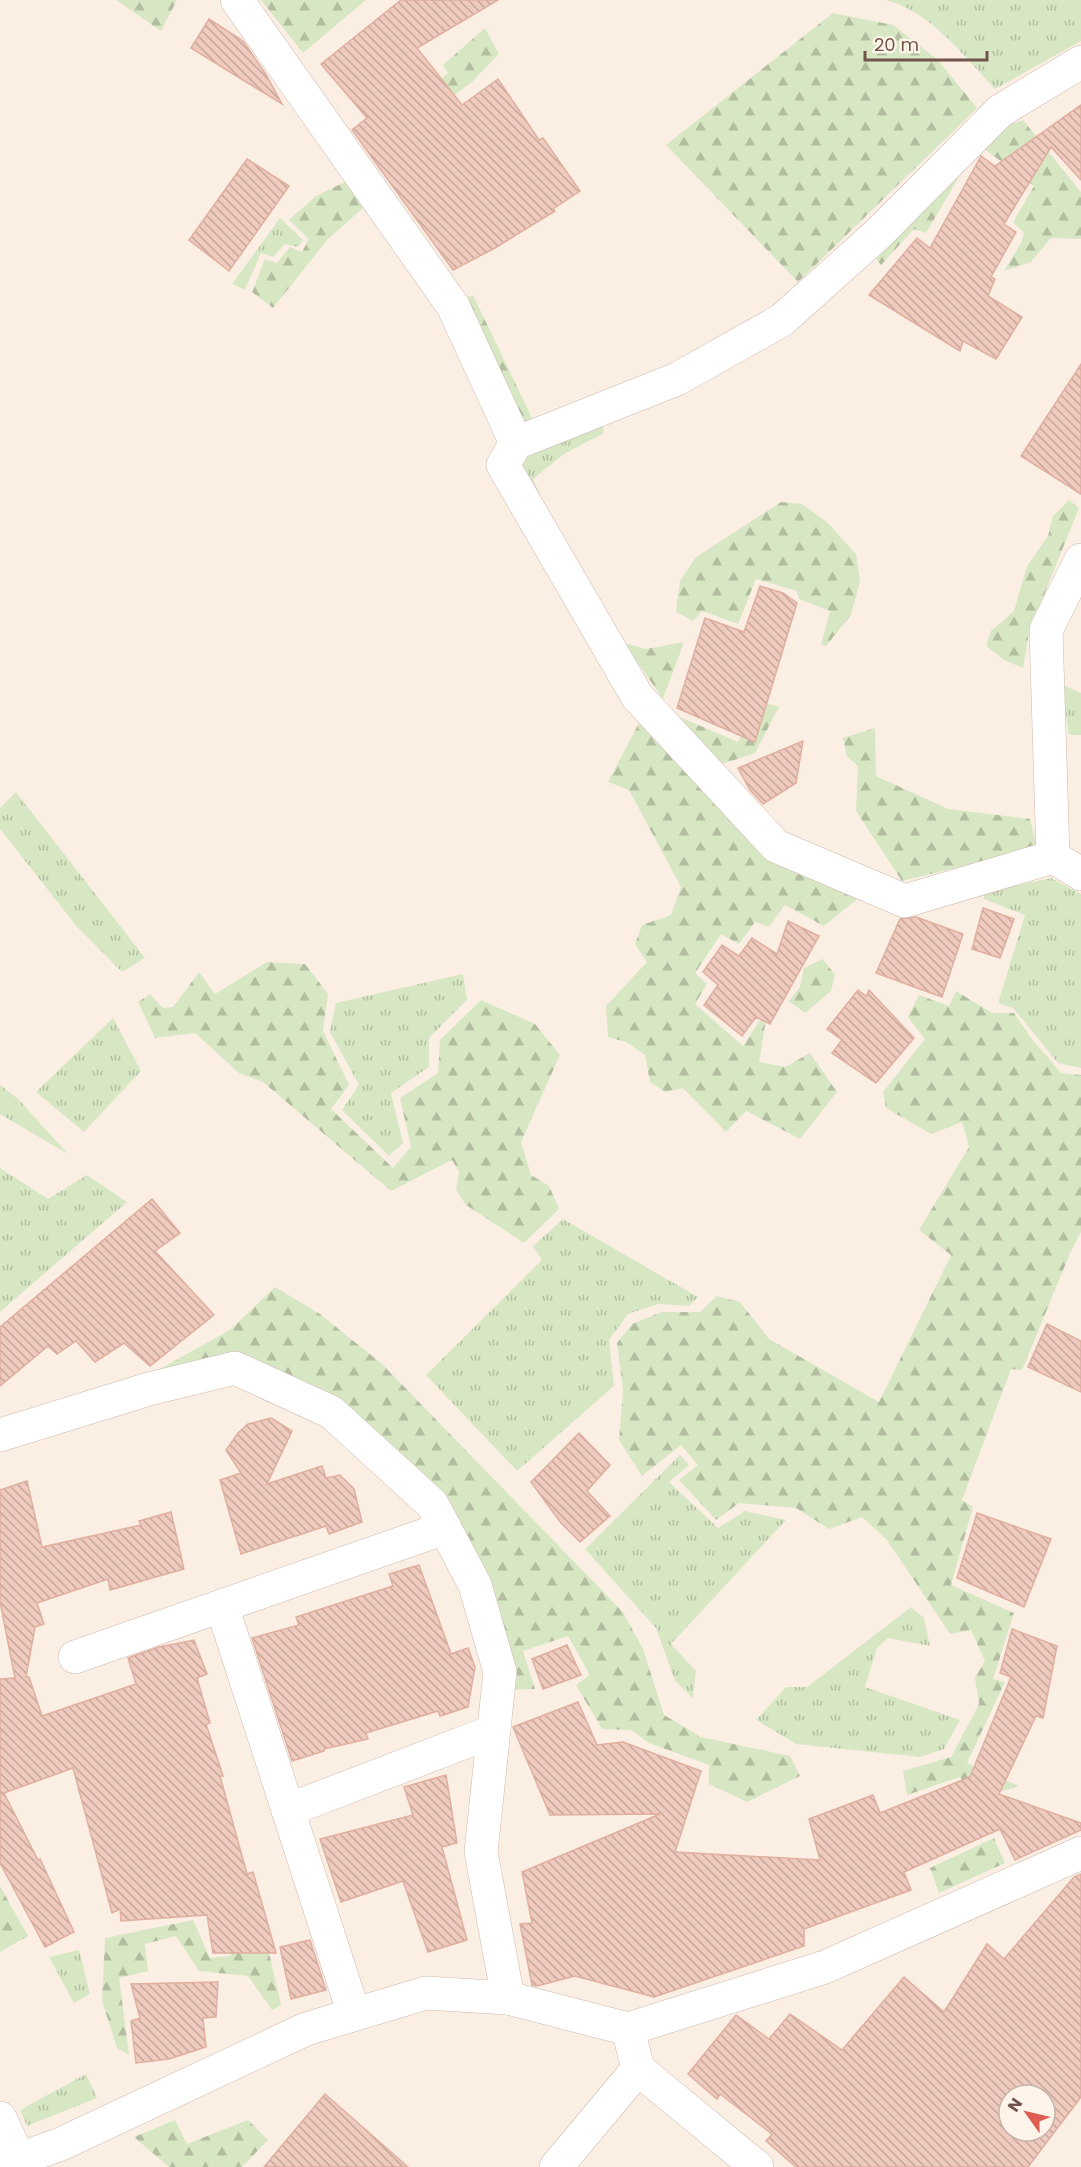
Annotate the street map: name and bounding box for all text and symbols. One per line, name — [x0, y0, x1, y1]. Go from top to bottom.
scale bar — [865, 24, 986, 62]
text: 20 m — [874, 32, 919, 57]
north arrow — [997, 2083, 1057, 2143]
text: N — [1002, 2093, 1028, 2116]

